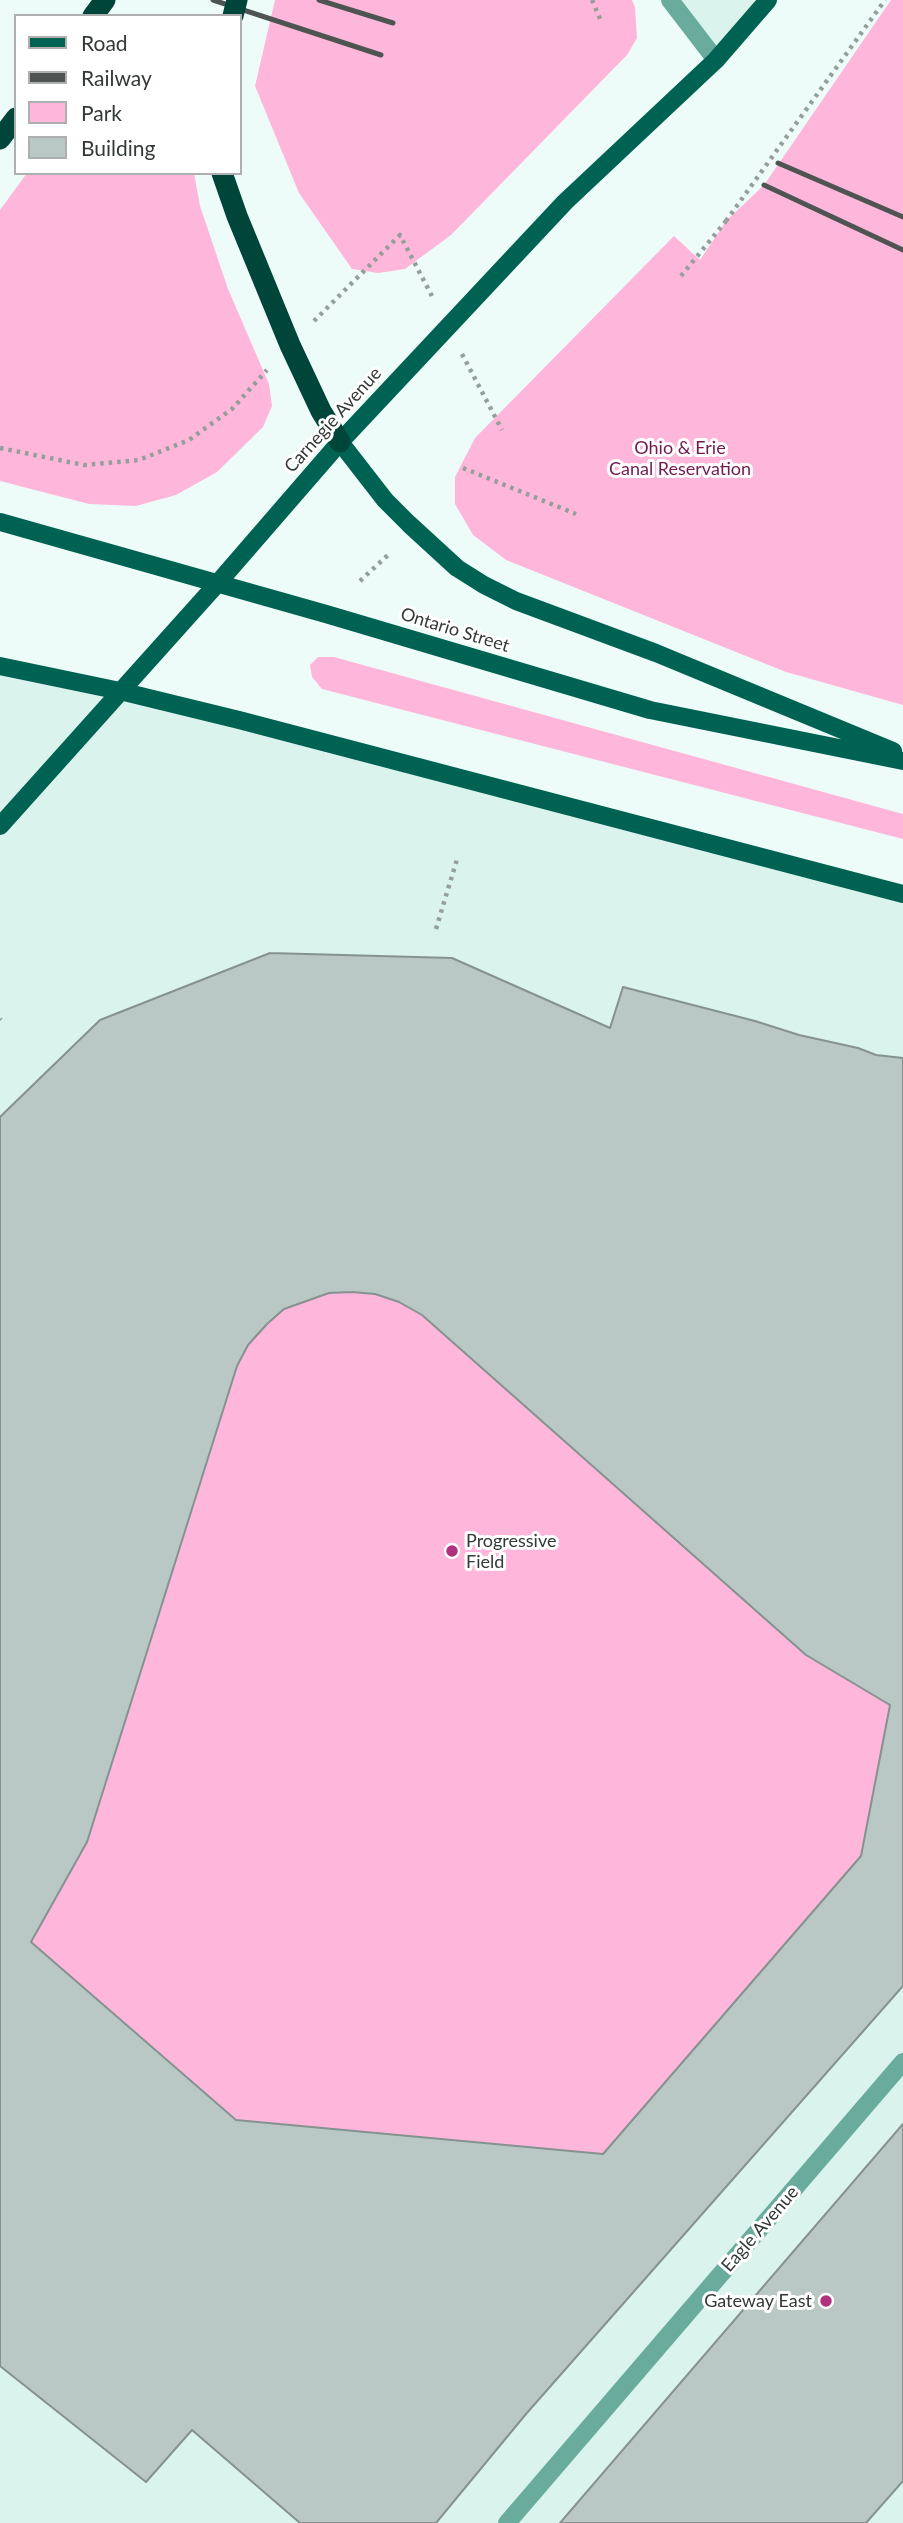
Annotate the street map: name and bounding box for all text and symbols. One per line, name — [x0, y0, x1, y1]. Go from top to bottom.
legend — [14, 14, 242, 175]
text: Road — [81, 30, 128, 55]
text: Railway — [81, 65, 152, 90]
text: Park — [81, 100, 122, 125]
text: Building — [81, 135, 156, 160]
street label: Carnegie Avenue — [280, 363, 386, 477]
park label: Ohio & Erie Canal Reservation — [609, 437, 751, 480]
street label: Ontario Street — [398, 603, 512, 657]
place label: Progressive Field — [466, 1530, 556, 1572]
marker: Progressive Field — [444, 1543, 460, 1559]
street label: Eagle Avenue — [717, 2182, 803, 2276]
place label: Gateway East — [704, 2290, 812, 2312]
marker: Gateway East — [818, 2293, 834, 2309]

